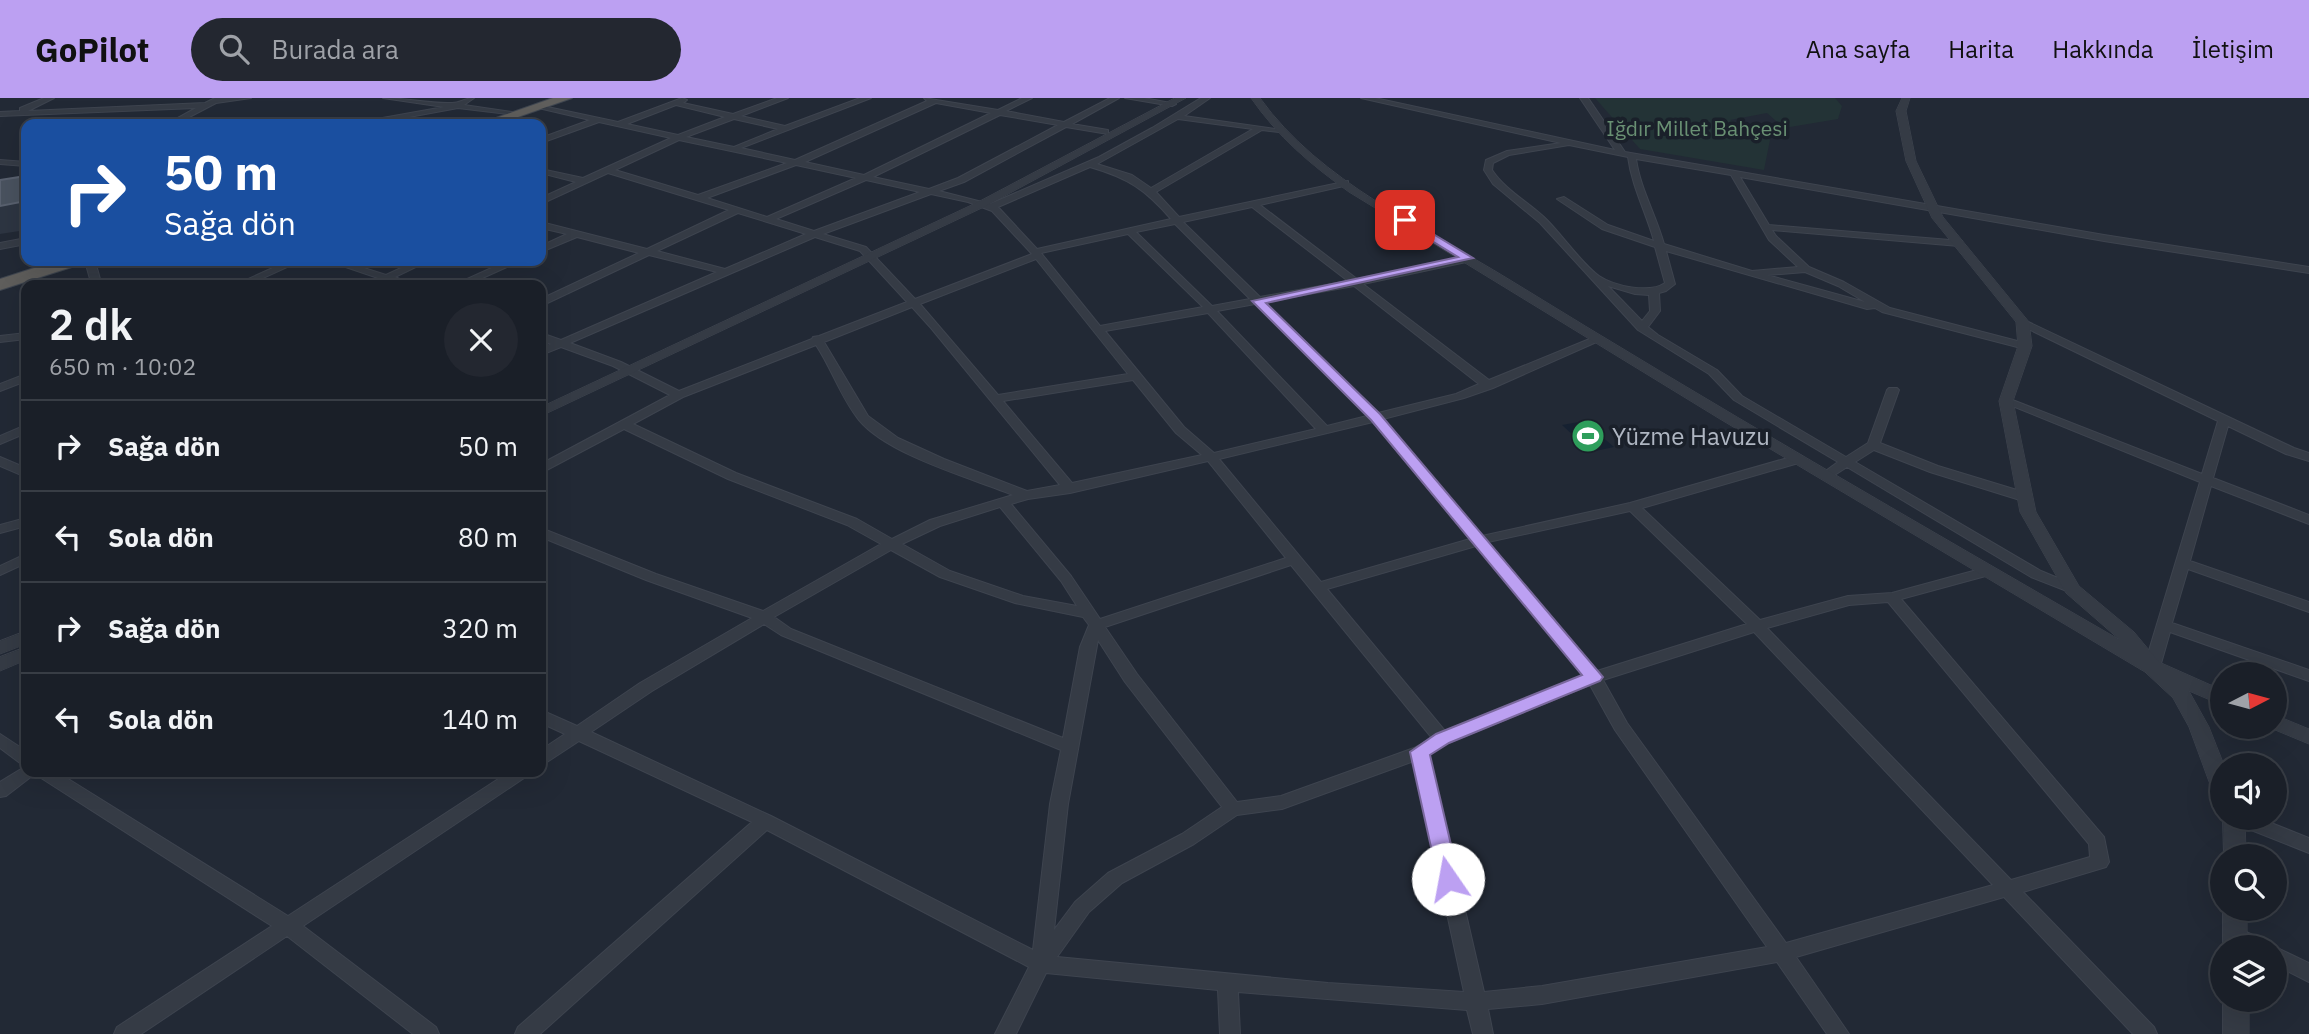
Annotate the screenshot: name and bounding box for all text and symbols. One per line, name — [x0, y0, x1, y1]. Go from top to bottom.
search box — [191, 18, 681, 81]
text: GoPilot — [35, 28, 149, 71]
icon: search — [215, 30, 253, 68]
text: Burada ara — [271, 32, 399, 66]
text: Ana sayfa — [1806, 33, 1910, 65]
text: Harita — [1948, 33, 2014, 65]
text: Hakkında — [2052, 33, 2154, 65]
text: İletişim — [2192, 33, 2274, 65]
park label: Iğdır Millet Bahçesi — [1606, 114, 1788, 142]
text: 50 m — [164, 140, 278, 203]
icon: right — [49, 147, 140, 238]
pin — [1375, 190, 1435, 250]
icon: arrive — [1386, 201, 1424, 239]
text: Sağa dön — [164, 202, 296, 244]
text: 2 dk — [49, 297, 133, 352]
button: close — [444, 303, 518, 377]
text: 650 m · 10:02 — [49, 351, 196, 381]
sports icon: Yüzme Havuzu — [1569, 417, 1607, 455]
place label: Yüzme Havuzu — [1612, 420, 1770, 452]
icon: right — [49, 427, 87, 465]
text: Sağa dön — [108, 429, 220, 463]
text: 50 m — [458, 429, 518, 463]
icon: left — [49, 518, 87, 556]
text: Sola dön — [108, 520, 214, 554]
text: 80 m — [458, 520, 518, 554]
icon: right — [49, 609, 87, 647]
text: Sağa dön — [108, 611, 220, 645]
text: 320 m — [442, 611, 518, 645]
north arrow — [2210, 662, 2287, 738]
map controls — [2210, 662, 2287, 1012]
icon: left — [49, 700, 87, 738]
text: Sola dön — [108, 702, 214, 736]
text: 140 m — [442, 702, 518, 736]
button: sound — [2210, 753, 2287, 830]
position arrow — [1411, 842, 1485, 916]
button: search — [2210, 844, 2287, 921]
button: layers — [2210, 935, 2287, 1012]

